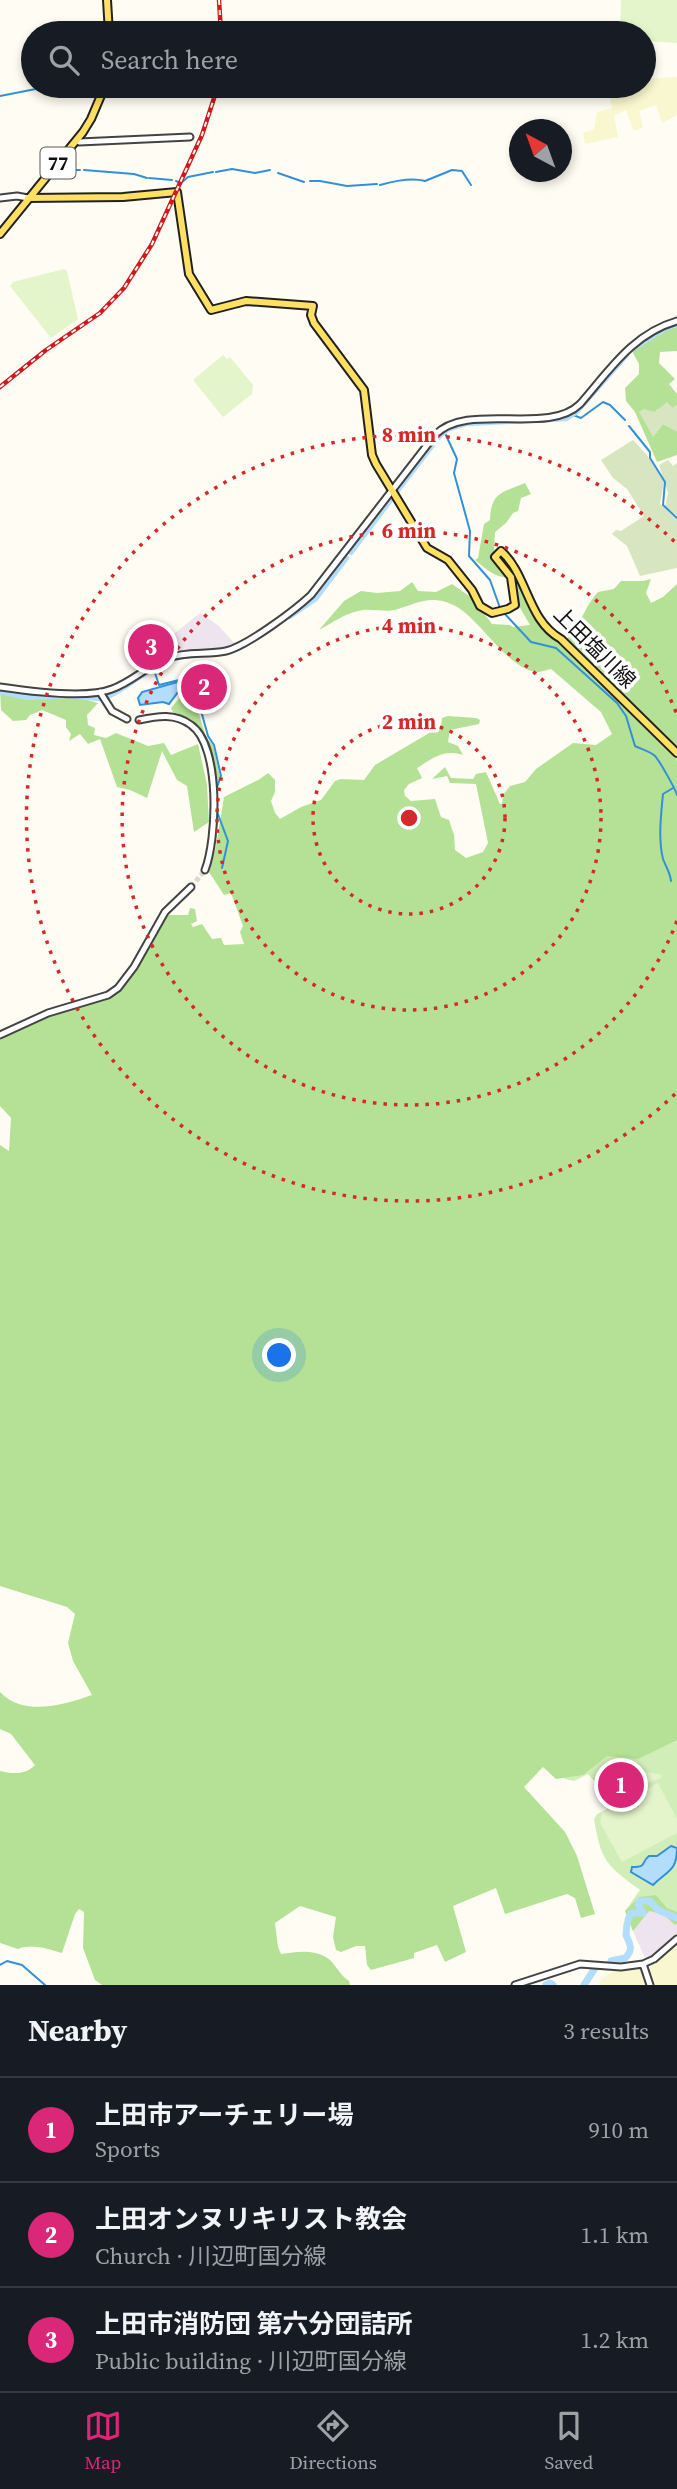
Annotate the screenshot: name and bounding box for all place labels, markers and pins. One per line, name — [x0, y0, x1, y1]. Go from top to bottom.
pin: 3 — [128, 621, 174, 673]
pin: 2 — [181, 661, 227, 713]
centre of rings — [397, 806, 421, 830]
pin: 1 — [598, 1759, 644, 1811]

